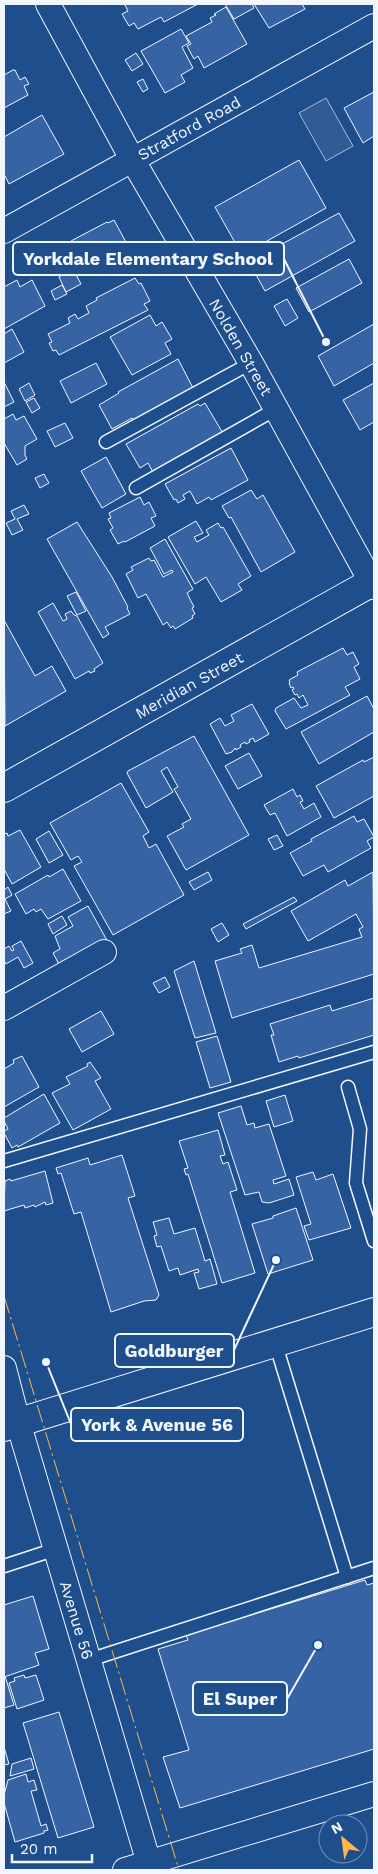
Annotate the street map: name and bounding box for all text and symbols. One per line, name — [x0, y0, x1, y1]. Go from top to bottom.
street label: Stratford Road — [134, 92, 244, 165]
callout: Yorkdale Elementary School — [13, 242, 284, 275]
text: Yorkdale Elementary School — [23, 248, 273, 269]
street label: Nolden Street — [205, 295, 276, 399]
street label: Meridian Street — [132, 648, 247, 723]
callout: Goldburger — [115, 1334, 234, 1367]
text: Goldburger — [124, 1340, 224, 1361]
callout: York & Avenue 56 — [71, 1408, 243, 1441]
text: York & Avenue 56 — [81, 1414, 233, 1435]
street label: Avenue 56 — [56, 1579, 97, 1662]
callout: El Super — [193, 1682, 287, 1715]
text: El Super — [203, 1688, 277, 1709]
north arrow — [318, 1814, 368, 1864]
text: N — [328, 1818, 345, 1837]
scale bar — [12, 1832, 92, 1864]
text: 20 m — [20, 1840, 58, 1858]

